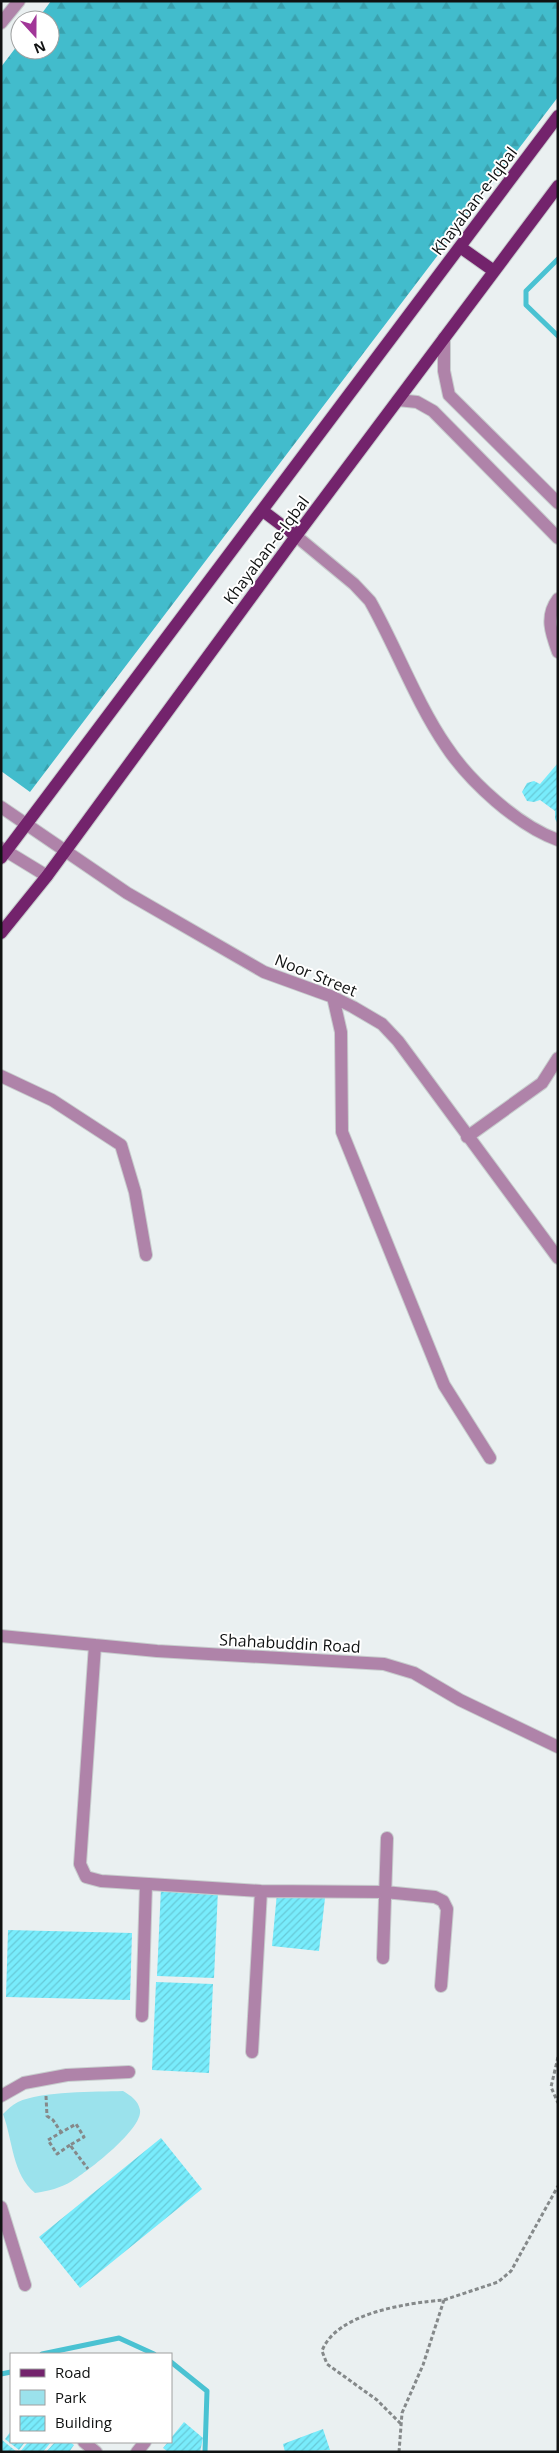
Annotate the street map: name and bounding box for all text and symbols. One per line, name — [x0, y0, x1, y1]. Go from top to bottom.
north arrow — [10, 10, 60, 60]
text: N — [31, 37, 49, 59]
street label: Khayaban-e-Iqbal — [426, 142, 522, 260]
street label: Khayaban-e-Iqbal — [218, 491, 314, 609]
street label: Noor Street — [272, 949, 361, 1002]
street label: Shahabuddin Road — [219, 1628, 361, 1658]
legend — [10, 2353, 172, 2443]
text: Road — [55, 2362, 91, 2382]
text: Park — [55, 2387, 86, 2407]
text: Building — [55, 2412, 112, 2432]

